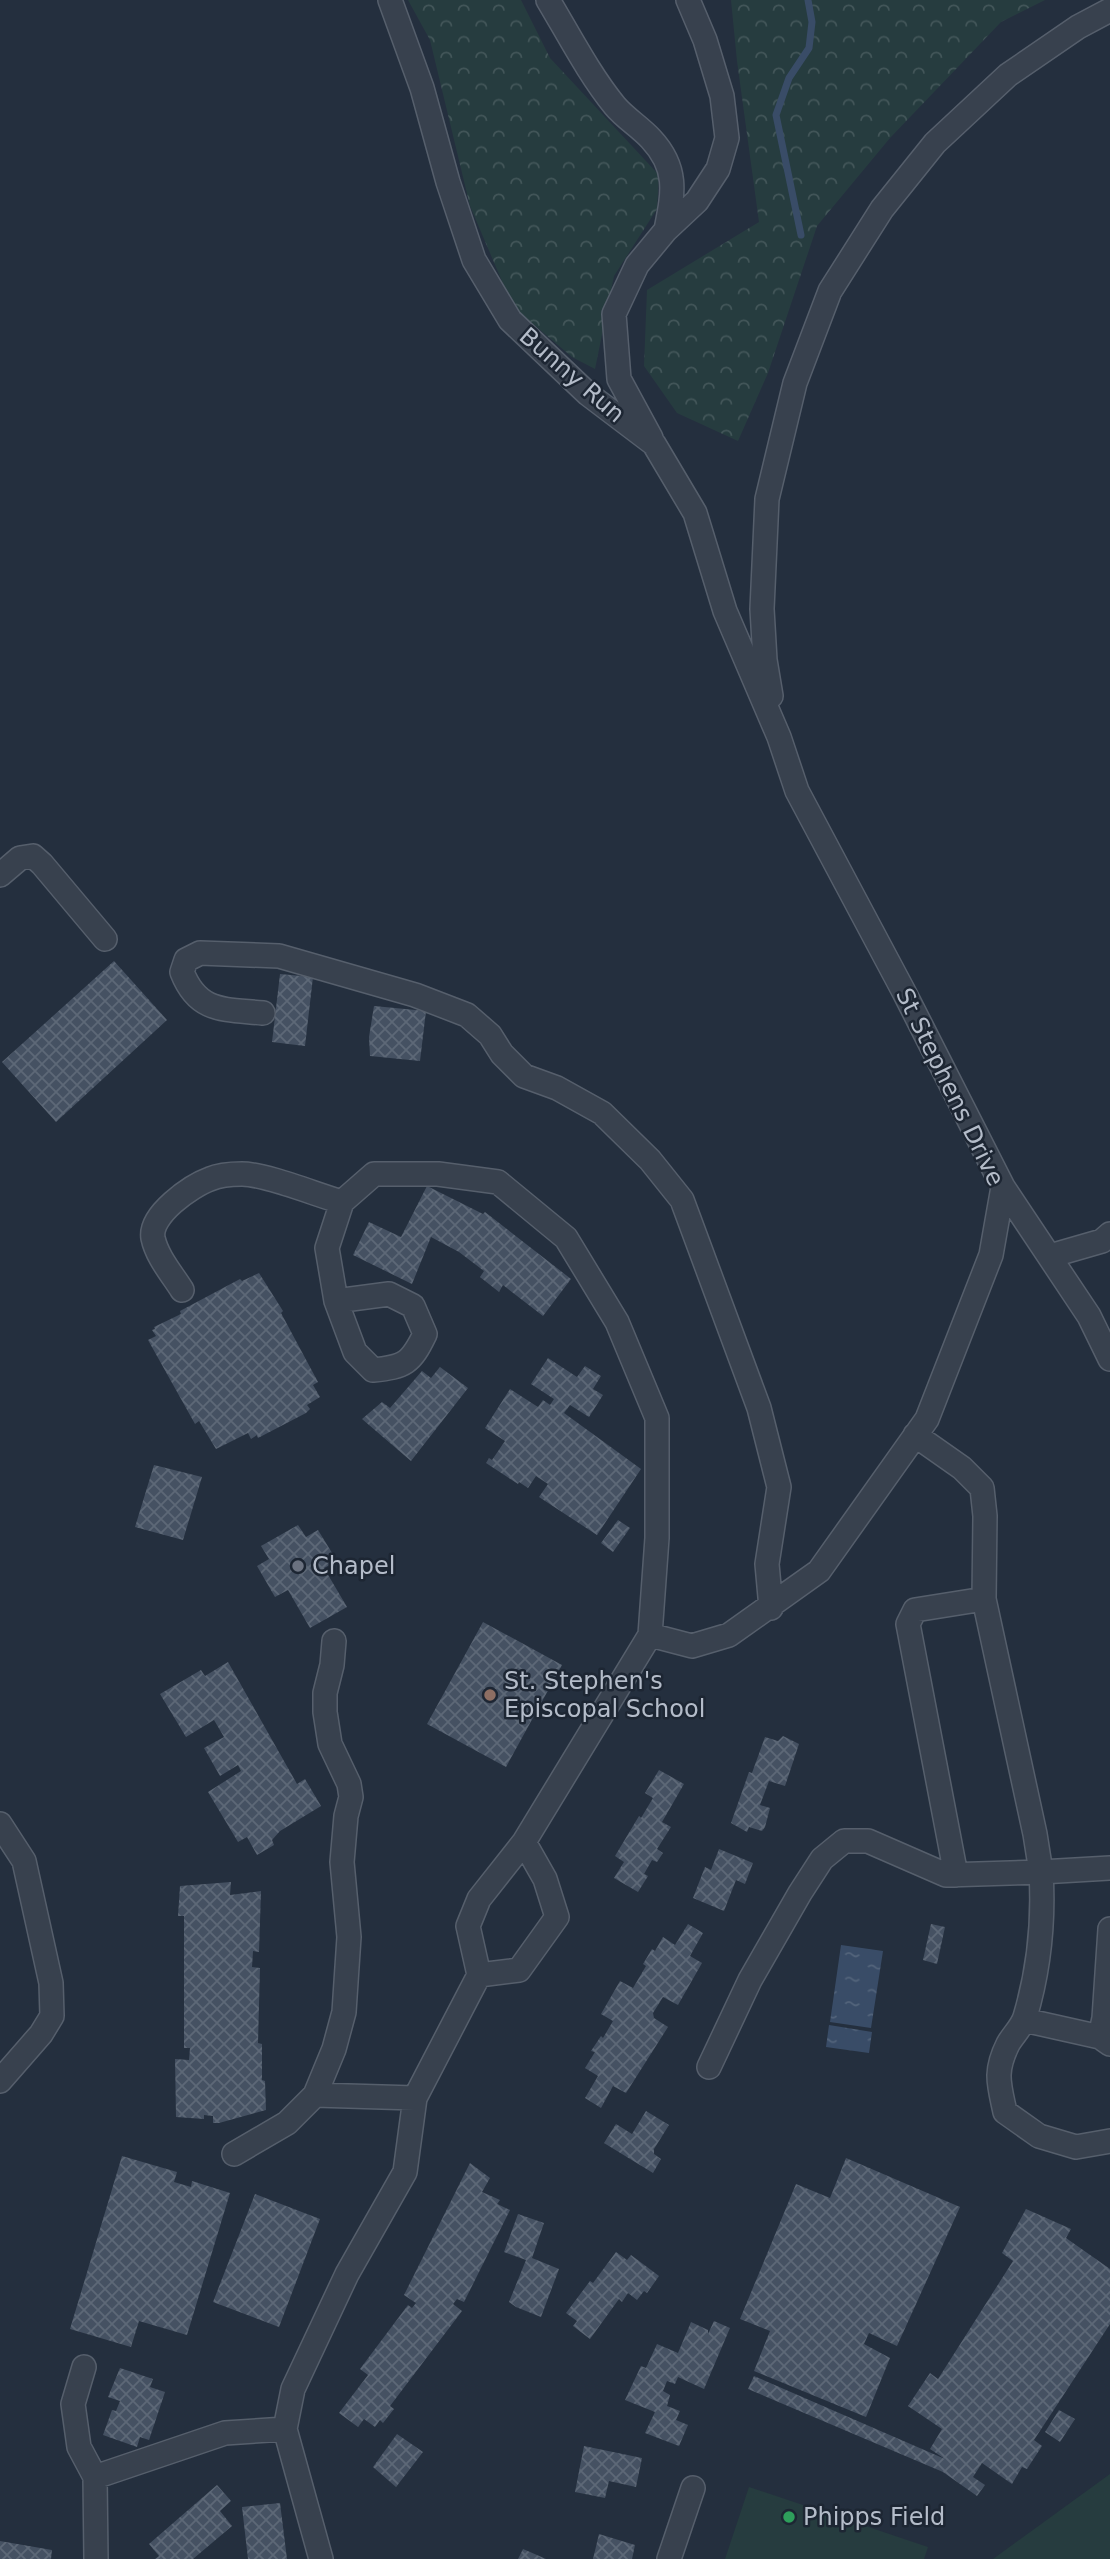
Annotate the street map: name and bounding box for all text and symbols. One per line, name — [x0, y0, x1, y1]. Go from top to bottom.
street label: Bunny Run — [514, 322, 630, 428]
street label: St Stephens Drive — [890, 984, 1010, 1190]
place label: Chapel — [312, 1552, 395, 1580]
marker: Chapel — [290, 1558, 306, 1574]
place label: St. Stephen's Episcopal School — [504, 1667, 705, 1723]
marker: St. Stephen's Episcopal School — [482, 1687, 498, 1703]
place label: Phipps Field — [803, 2503, 945, 2531]
marker: Phipps Field — [781, 2509, 797, 2525]

